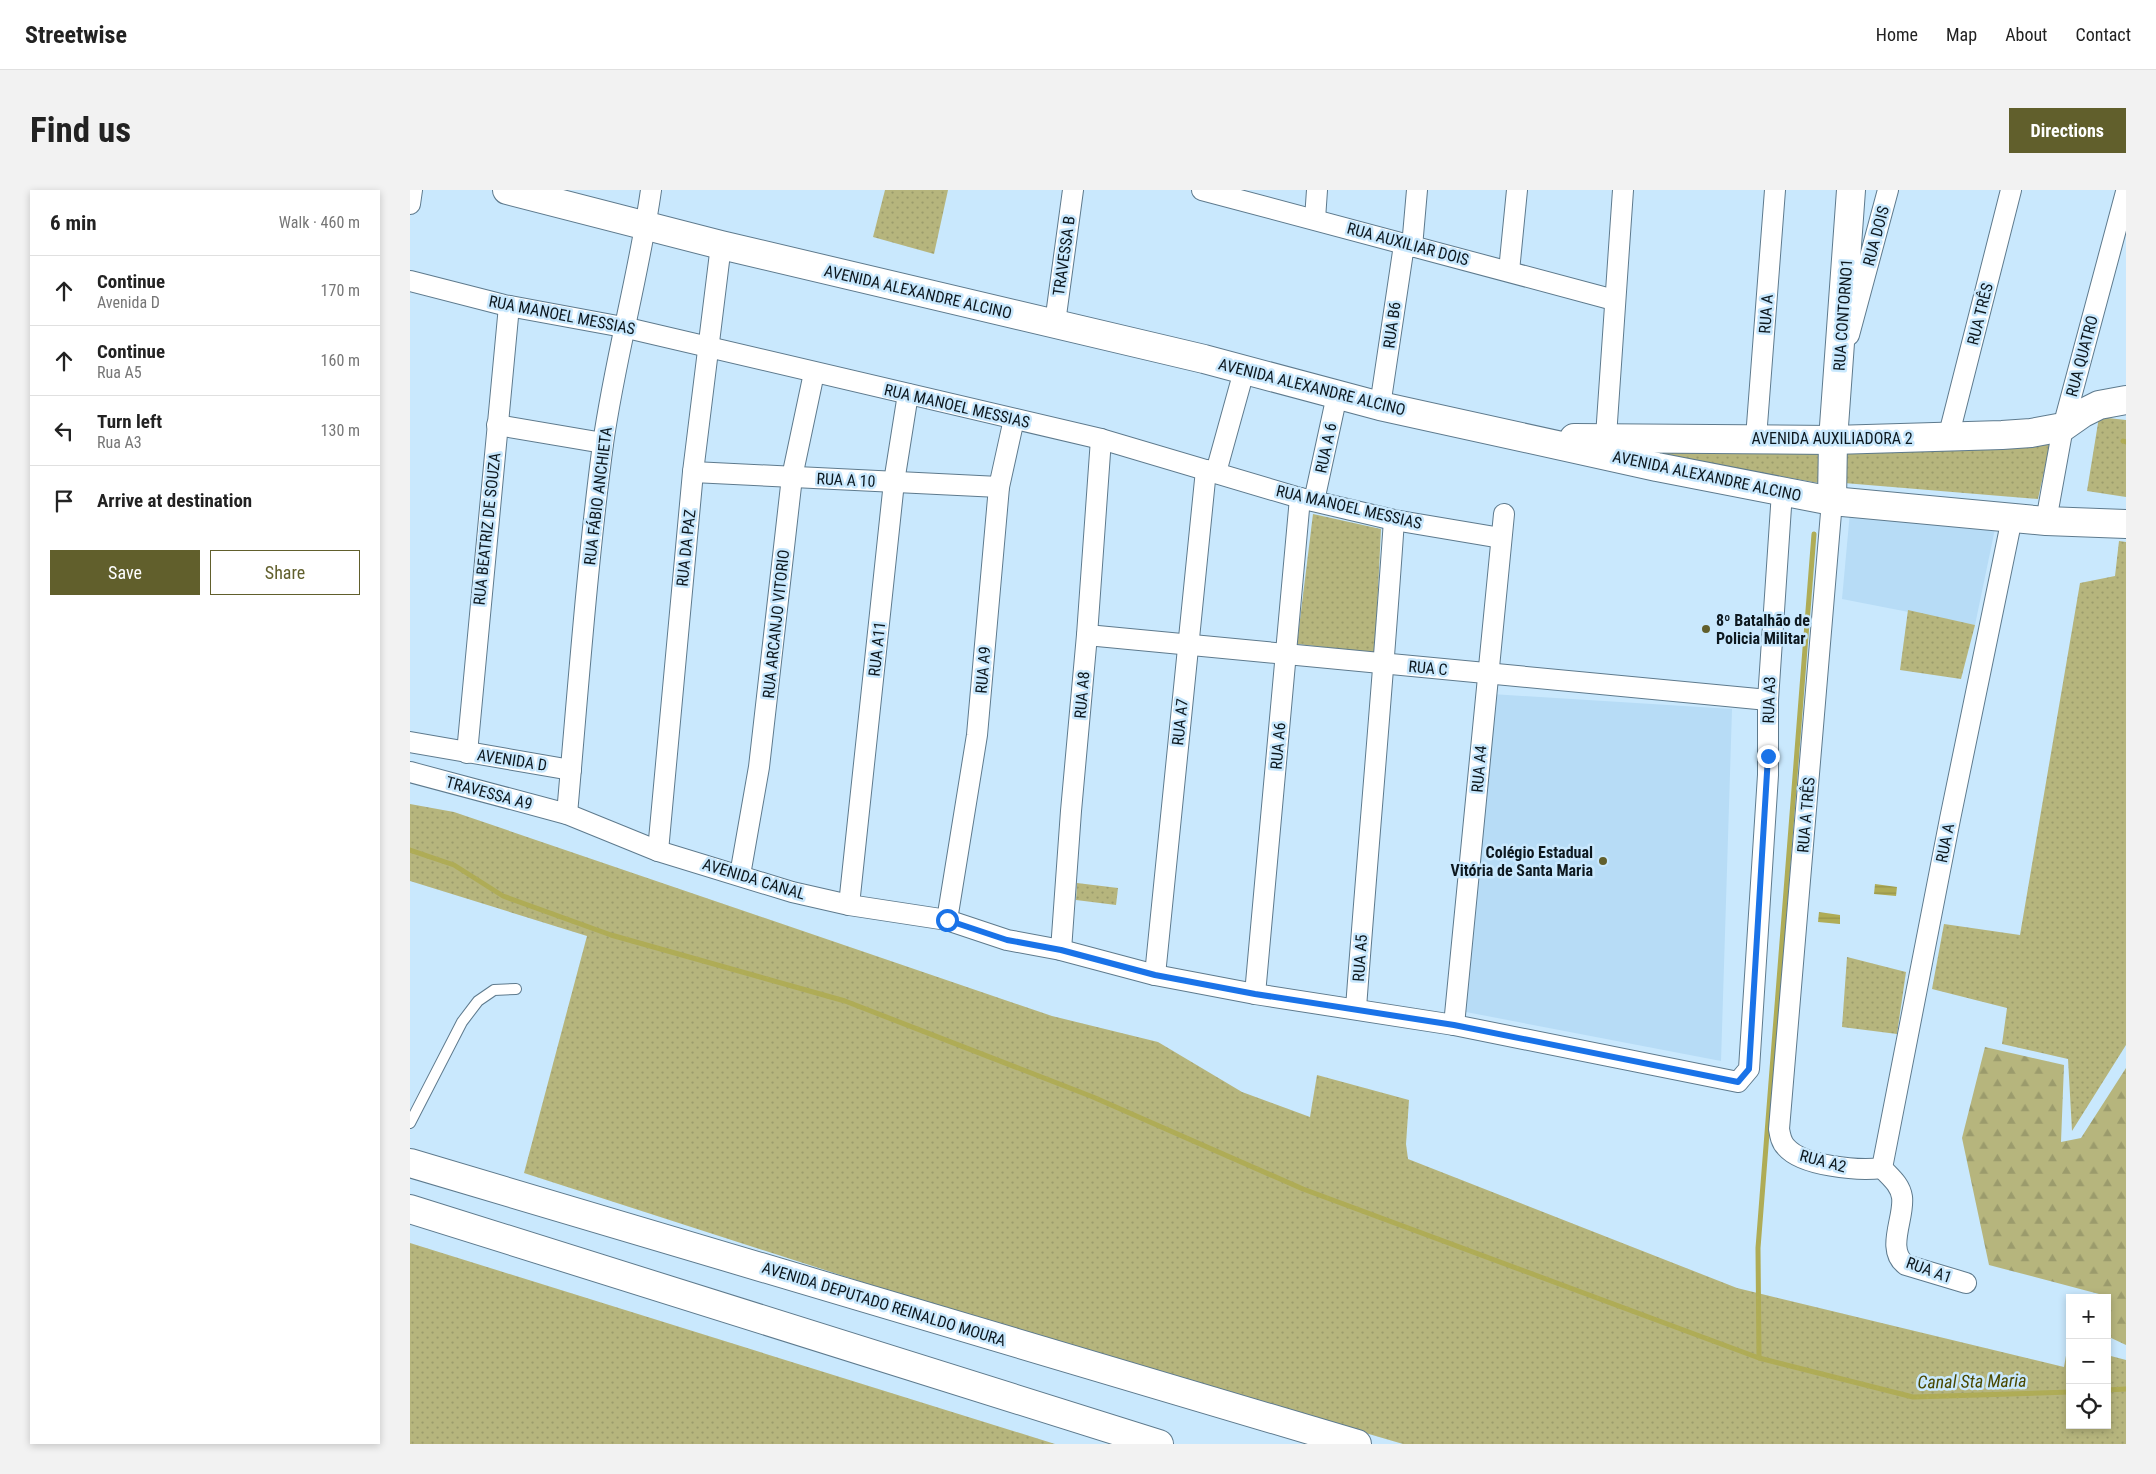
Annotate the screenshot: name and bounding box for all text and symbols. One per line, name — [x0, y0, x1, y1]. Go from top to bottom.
text: Streetwise — [25, 21, 127, 49]
text: Home — [1876, 24, 1918, 45]
text: Map — [1946, 24, 1977, 45]
text: About — [2005, 24, 2047, 45]
text: Contact — [2075, 24, 2131, 45]
button: Directions — [2009, 108, 2126, 153]
text: Find us — [30, 110, 131, 151]
street label: RUA DOIS — [1859, 204, 1893, 268]
text: 6 min — [50, 211, 97, 235]
text: Walk · 460 m — [279, 213, 360, 232]
street label: TRAVESSA B — [1049, 215, 1079, 297]
street label: RUA AUXILIAR DOIS — [1345, 219, 1471, 269]
street label: RUA CONTORNO1 — [1830, 258, 1856, 372]
street label: AVENIDA ALEXANDRE ALCINO — [822, 261, 1014, 323]
text: Continue — [97, 270, 165, 293]
icon: ahead — [50, 277, 78, 305]
text: 170 m — [321, 281, 360, 300]
street label: RUA TRÊS — [1963, 281, 1997, 347]
street label: RUA MANOEL MESSIAS — [487, 291, 637, 339]
text: Avenida D — [97, 293, 160, 312]
street label: RUA A — [1755, 294, 1777, 334]
street label: RUA B6 — [1379, 300, 1405, 350]
street label: RUA QUATRO — [2062, 313, 2102, 399]
text: Continue — [97, 340, 165, 363]
icon: ahead — [50, 347, 78, 375]
text: 160 m — [321, 351, 360, 370]
street label: AVENIDA ALEXANDRE ALCINO — [1216, 355, 1408, 419]
text: Rua A5 — [97, 363, 142, 382]
street label: RUA MANOEL MESSIAS — [882, 380, 1032, 432]
text: Turn left — [97, 410, 162, 433]
icon: left — [50, 417, 78, 445]
text: 130 m — [321, 421, 360, 440]
street label: RUA A 6 — [1311, 421, 1341, 475]
street label: RUA FÁBIO ANCHIETA — [580, 426, 616, 566]
street label: AVENIDA AUXILIADORA 2 — [1751, 429, 1913, 448]
text: Rua A3 — [97, 433, 142, 452]
street label: AVENIDA ALEXANDRE ALCINO — [1611, 447, 1803, 505]
street label: RUA BEATRIZ DE SOUZA — [470, 452, 504, 606]
street label: RUA A 10 — [816, 469, 876, 491]
street label: RUA MANOEL MESSIAS — [1274, 481, 1424, 533]
icon: arrive — [50, 487, 78, 515]
text: Arrive at destination — [97, 489, 252, 512]
street label: RUA DA PAZ — [673, 508, 699, 588]
street label: RUA ARCANJO VITORIO — [759, 549, 793, 699]
button: Save — [50, 550, 200, 595]
button: Share — [210, 550, 360, 595]
place label: 8º Batalhão de Policia Militar — [1716, 611, 1810, 648]
street label: RUA A11 — [865, 621, 889, 677]
marker: 8º Batalhão de Policia Militar — [1700, 623, 1712, 635]
street label: RUA A9 — [971, 646, 995, 694]
street label: RUA C — [1408, 657, 1448, 679]
street label: RUA A8 — [1070, 671, 1094, 719]
street label: RUA A3 — [1759, 676, 1779, 724]
street label: RUA A7 — [1168, 697, 1192, 747]
street label: RUA A6 — [1266, 721, 1290, 770]
street label: RUA A4 — [1467, 744, 1491, 793]
street label: AVENIDA D — [476, 745, 548, 775]
route end — [1757, 745, 1780, 768]
street label: TRAVESSA A9 — [444, 772, 534, 814]
street label: RUA A TRÊS — [1793, 776, 1819, 854]
street label: RUA A — [1932, 822, 1958, 864]
place label: Colégio Estadual Vitória de Santa Maria — [1451, 843, 1593, 880]
street label: AVENIDA CANAL — [700, 854, 808, 904]
marker: Colégio Estadual Vitória de Santa Maria — [1597, 855, 1609, 867]
route start — [936, 909, 959, 932]
street label: RUA A5 — [1349, 934, 1371, 982]
street label: RUA A2 — [1798, 1146, 1848, 1176]
street label: RUA A1 — [1904, 1253, 1954, 1287]
street label: AVENIDA DEPUTADO REINALDO MOURA — [760, 1258, 1008, 1350]
map controls — [2066, 1294, 2111, 1429]
button: + — [2066, 1294, 2111, 1339]
button: − — [2066, 1339, 2111, 1384]
water label: Canal Sta Maria — [1917, 1370, 2027, 1392]
button: locate — [2066, 1384, 2111, 1429]

